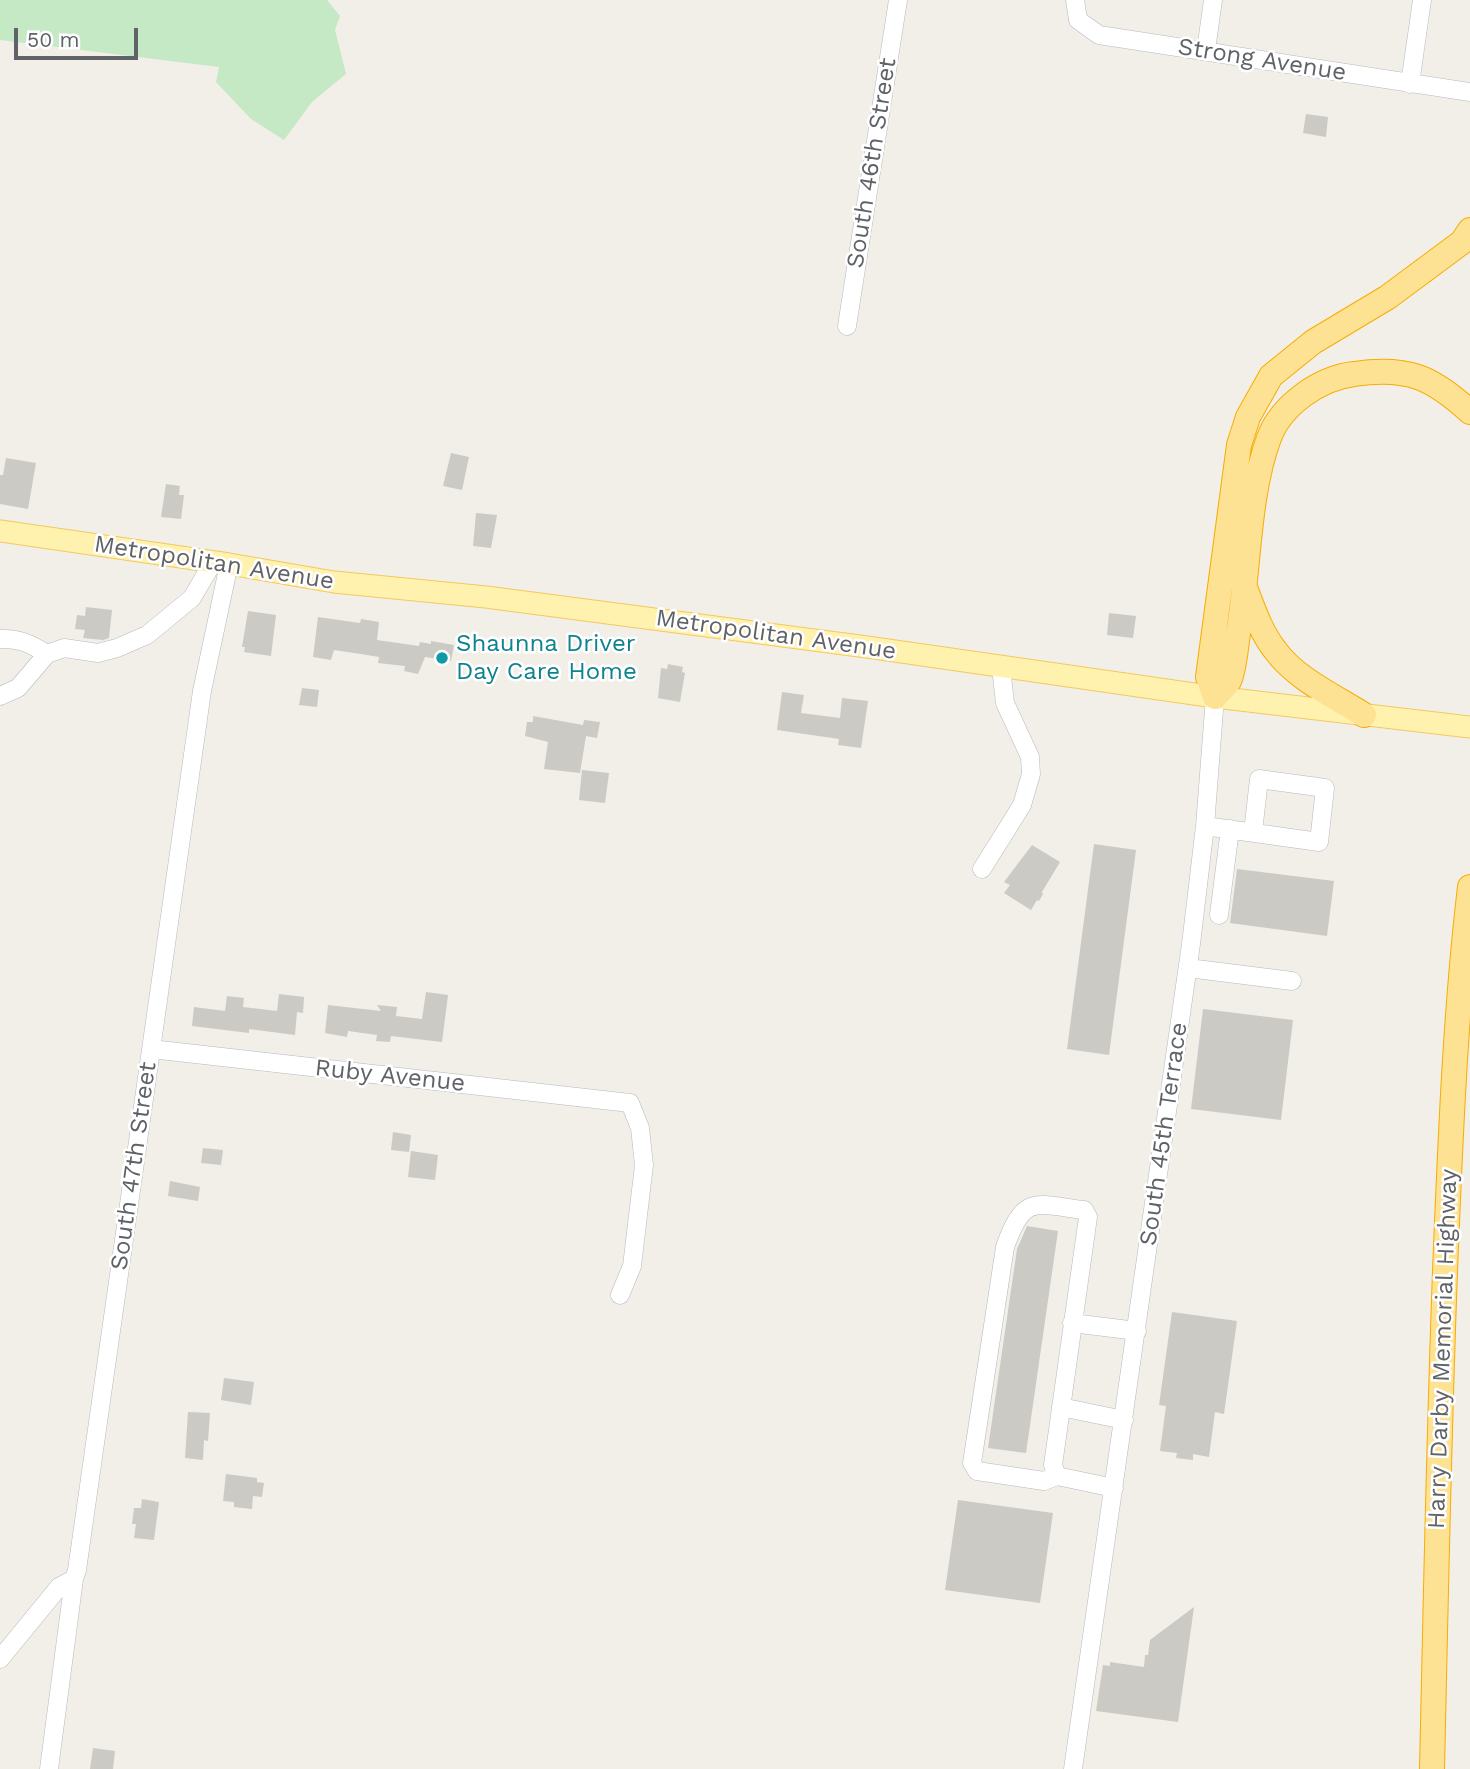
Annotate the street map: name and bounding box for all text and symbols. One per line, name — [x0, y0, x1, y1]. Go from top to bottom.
scale bar — [18, 14, 142, 58]
text: 50 m — [27, 27, 79, 52]
street label: Strong Avenue — [1176, 32, 1348, 88]
street label: South 46th Street — [841, 56, 903, 270]
street label: Metropolitan Avenue — [92, 530, 336, 596]
street label: Metropolitan Avenue — [654, 604, 898, 666]
place label: Shaunna Driver Day Care Home — [456, 630, 637, 686]
marker: Shaunna Driver Day Care Home — [434, 650, 450, 666]
street label: South 45th Terrace — [1134, 1020, 1194, 1248]
street label: Ruby Avenue — [314, 1054, 466, 1098]
street label: South 47th Street — [105, 1060, 163, 1272]
street label: Harry Darby Memorial Highway — [1422, 1168, 1464, 1530]

